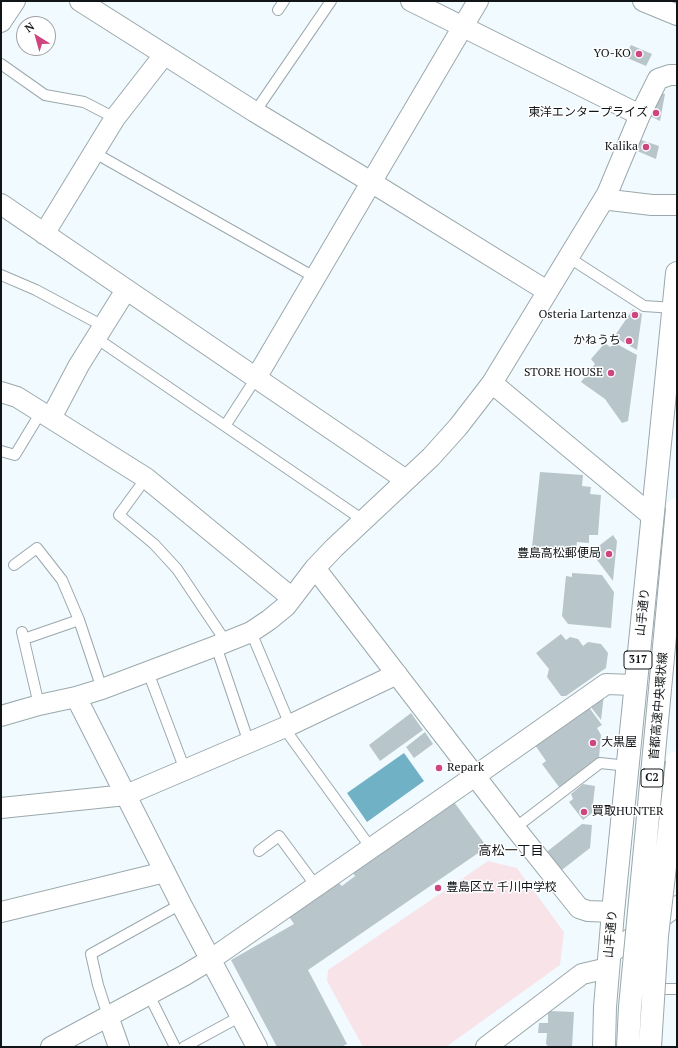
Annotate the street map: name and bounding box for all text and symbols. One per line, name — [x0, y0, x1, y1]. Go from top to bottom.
north arrow — [16, 16, 56, 56]
text: N — [22, 19, 37, 35]
place label: YO-KO — [594, 47, 631, 61]
marker: YO-KO — [634, 49, 644, 59]
place label: 東洋エンタープライズ — [528, 106, 648, 120]
marker: 東洋エンタープライズ — [651, 108, 661, 118]
place label: Kalika — [605, 140, 638, 154]
marker: Kalika — [641, 142, 651, 152]
place label: Osteria Lartenza — [538, 308, 627, 322]
marker: Osteria Lartenza — [630, 310, 640, 320]
place label: かねうち — [573, 334, 621, 348]
marker: かねうち — [624, 336, 634, 346]
place label: STORE HOUSE — [524, 366, 603, 380]
marker: STORE HOUSE — [606, 368, 616, 378]
place label: 豊島高松郵便局 — [517, 547, 601, 561]
marker: 豊島高松郵便局 — [604, 549, 614, 559]
street label: 山手通り — [633, 587, 653, 637]
road number: 317 — [624, 651, 652, 669]
street label: 首都高速中央環状線 — [647, 652, 671, 760]
place label: 大黒屋 — [601, 736, 637, 750]
marker: 大黒屋 — [588, 738, 598, 748]
place label: Repark — [447, 761, 484, 775]
marker: Repark — [434, 763, 444, 773]
road number: C2 — [641, 769, 663, 787]
place label: 買取HUNTER — [592, 805, 664, 819]
marker: 買取HUNTER — [579, 807, 589, 817]
district label: 高松一丁目 — [479, 843, 543, 859]
place label: 豊島区立 千川中学校 — [446, 881, 557, 895]
marker: 豊島区立 千川中学校 — [433, 883, 443, 893]
street label: 山手通り — [602, 909, 620, 959]

